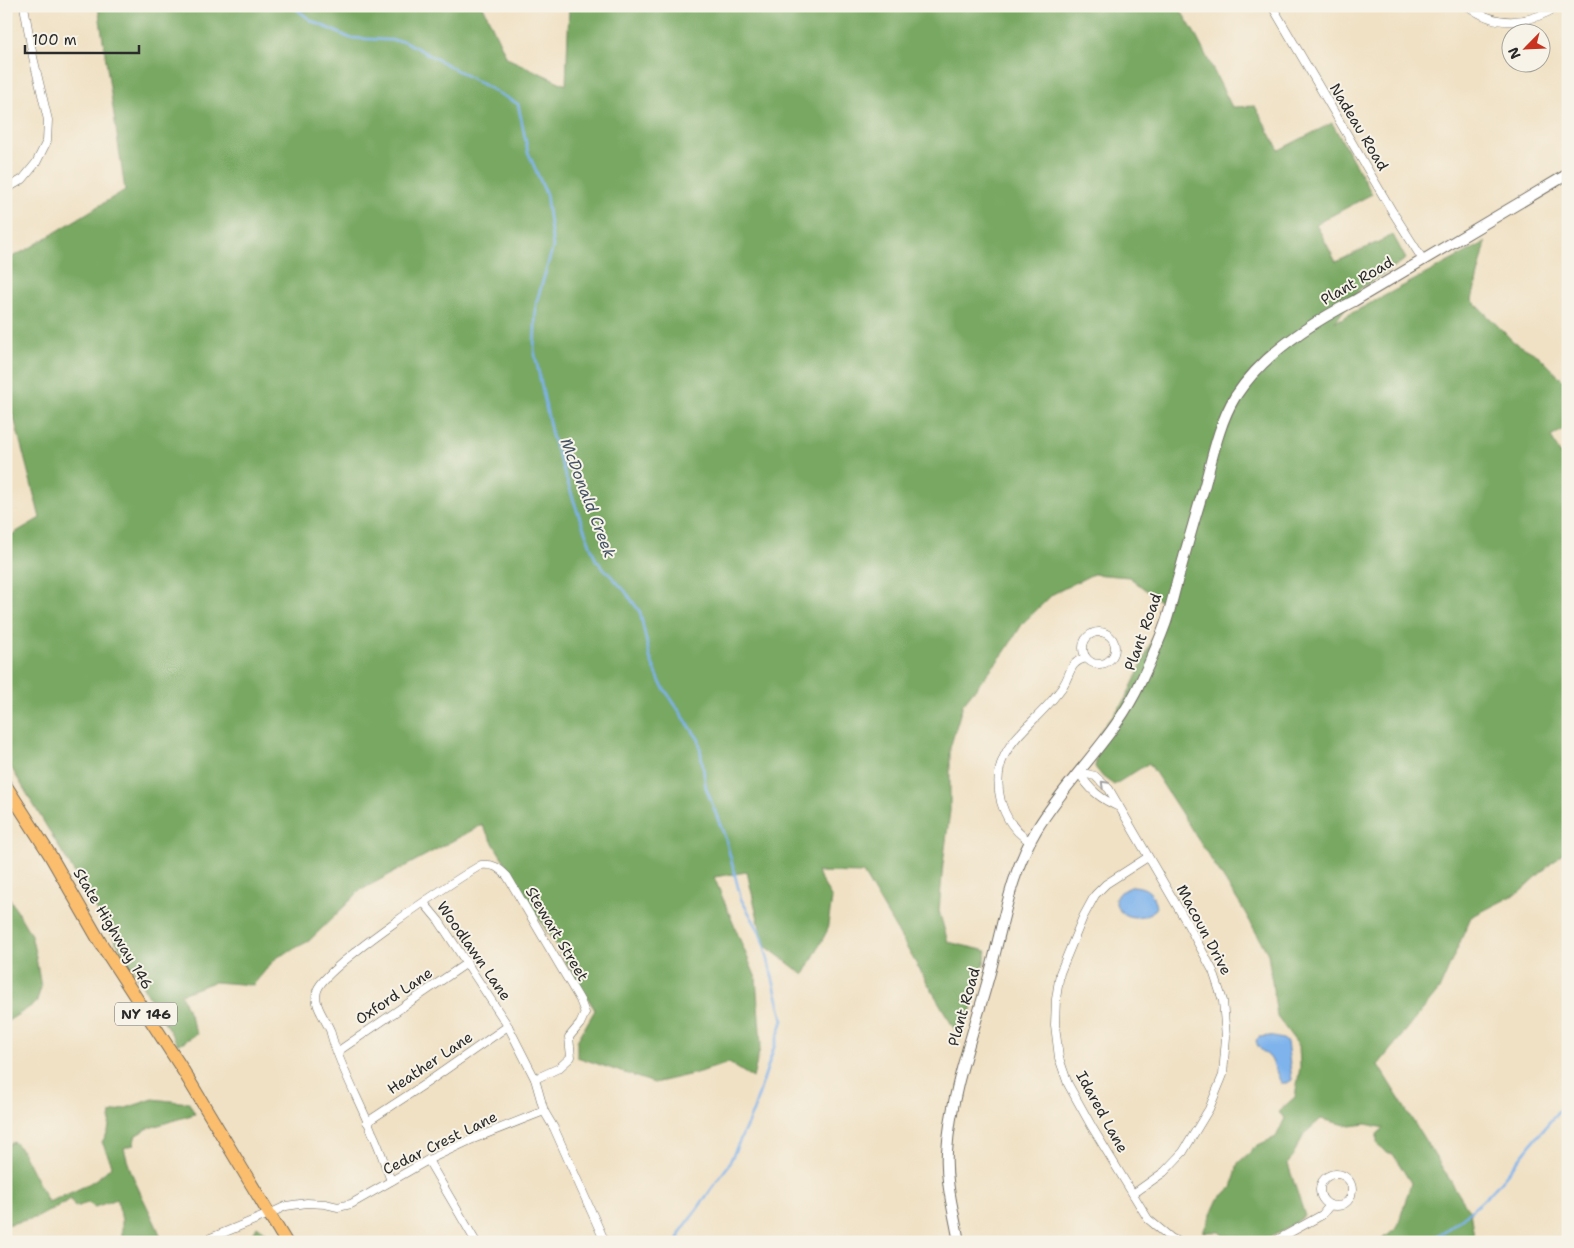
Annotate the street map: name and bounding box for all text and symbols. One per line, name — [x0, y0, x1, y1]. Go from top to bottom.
scale bar — [25, 22, 139, 54]
north arrow — [1502, 22, 1552, 72]
text: 100 m — [32, 30, 77, 50]
text: N — [1504, 45, 1525, 62]
street label: Nadeau Road — [1325, 80, 1393, 175]
street label: Plant Road — [1317, 252, 1397, 310]
water label: McDonald Creek — [555, 435, 621, 561]
street label: Plant Road — [1120, 590, 1166, 673]
one-way arrow — [1100, 781, 1109, 790]
street label: State Highway 146 — [69, 865, 157, 993]
street label: Macoun Drive — [1172, 881, 1236, 979]
street label: Stewart Street — [521, 883, 593, 985]
street label: Woodlawn Lane — [432, 897, 516, 1005]
street label: Oxford Lane — [352, 963, 436, 1029]
street label: Plant Road — [943, 965, 985, 1049]
road number: NY 146 — [115, 1002, 177, 1026]
street label: Heather Lane — [383, 1027, 477, 1099]
street label: Idared Lane — [1071, 1068, 1133, 1156]
street label: Cedar Crest Lane — [379, 1107, 501, 1179]

